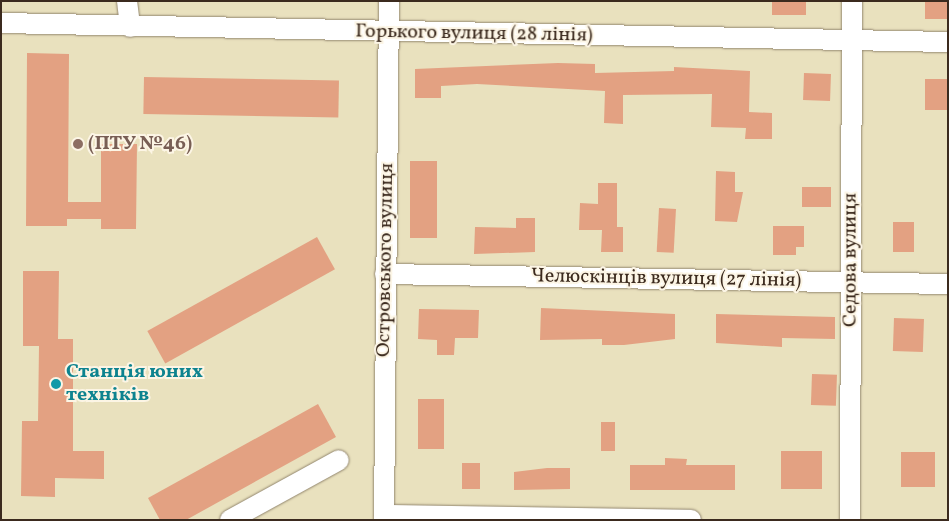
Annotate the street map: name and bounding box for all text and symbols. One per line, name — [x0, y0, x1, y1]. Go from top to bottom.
street label: Горького вулиця (28 лiнiя) — [355, 20, 593, 48]
place label: (ПТУ №46) — [88, 132, 193, 156]
marker: (ПТУ №46) — [72, 138, 84, 150]
street label: Островського вулиця — [372, 163, 400, 357]
street label: Седова вулиця — [839, 193, 863, 327]
street label: Челюскінців вулиця (27 лiнiя) — [531, 265, 801, 293]
place label: Станція юних техніків — [66, 360, 203, 407]
marker: Станція юних техніків — [50, 378, 62, 390]

